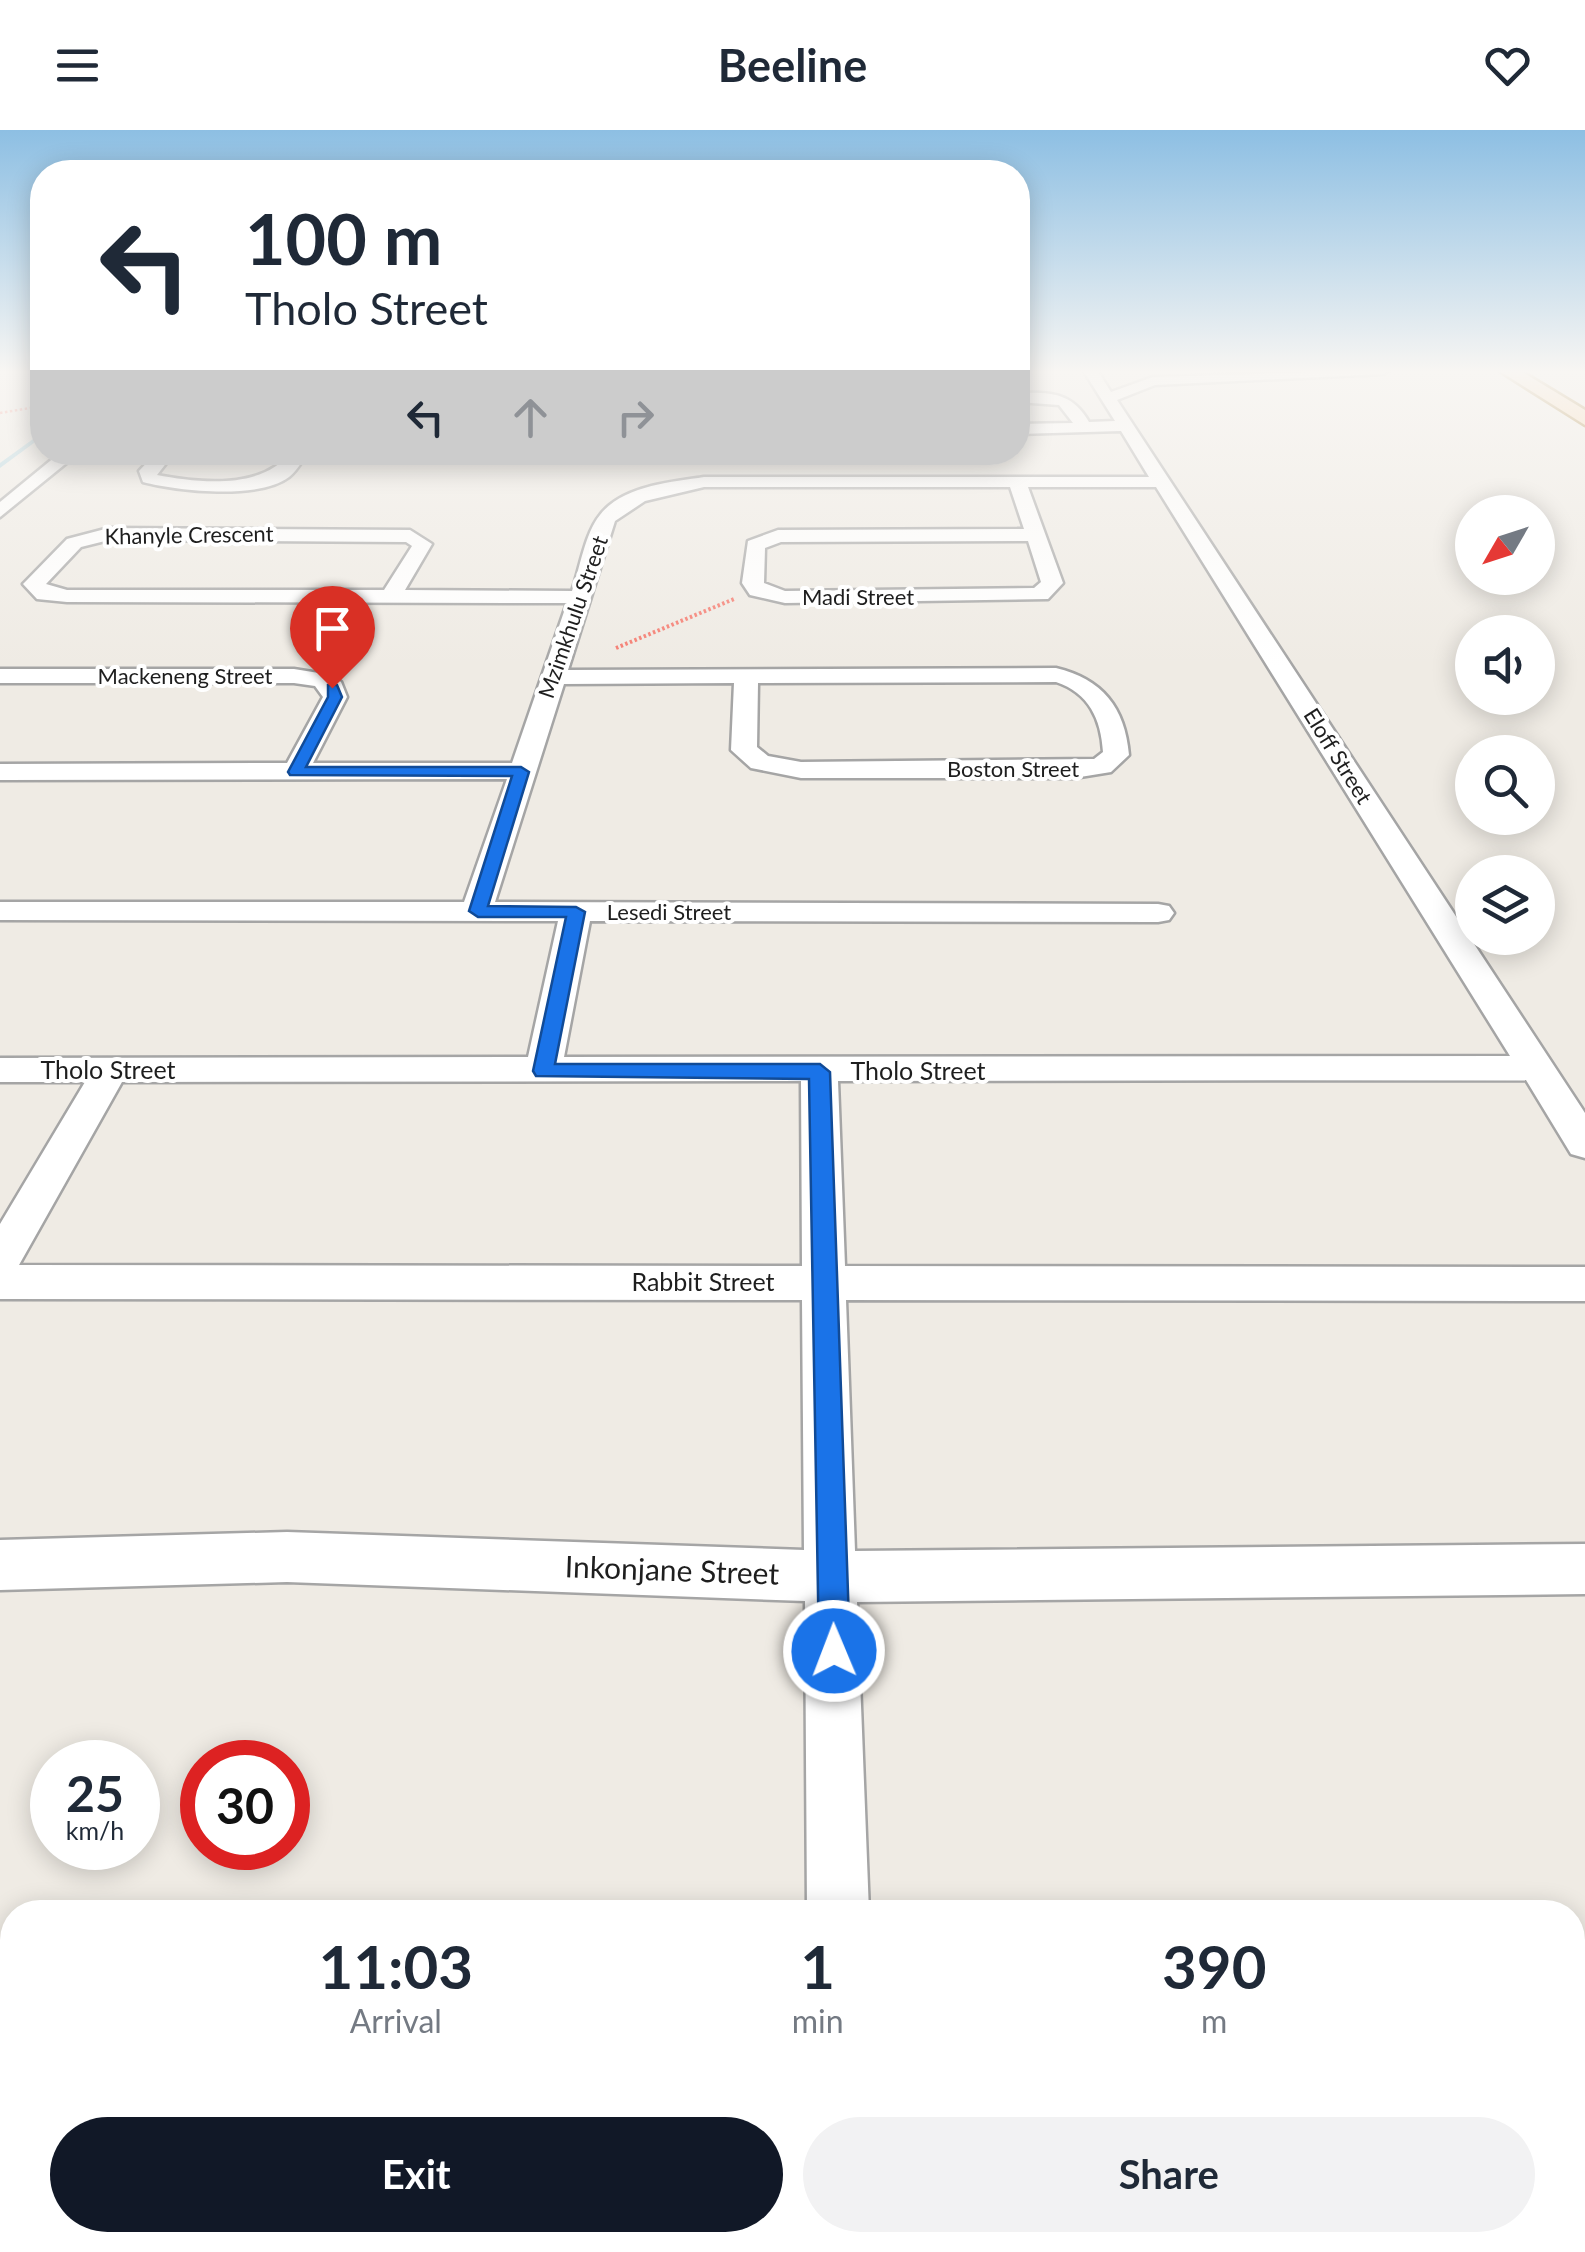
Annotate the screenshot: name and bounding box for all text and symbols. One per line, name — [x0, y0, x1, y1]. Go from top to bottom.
icon: menu — [50, 38, 105, 93]
text: Beeline — [718, 38, 867, 92]
icon: heart — [1480, 38, 1535, 93]
text: 100 m — [245, 196, 442, 280]
icon: left — [80, 200, 210, 330]
text: Tholo Street — [245, 281, 488, 335]
icon: left — [398, 390, 453, 445]
icon: ahead — [503, 390, 558, 445]
icon: right — [608, 390, 663, 445]
north arrow — [1455, 495, 1555, 595]
map controls — [1455, 495, 1555, 955]
street label: Khanyle Crescent — [104, 520, 274, 549]
street label: Mzimkhulu Street — [532, 532, 613, 702]
street label: Madi Street — [802, 583, 914, 610]
pin — [290, 586, 375, 689]
icon: arrive — [305, 601, 360, 656]
button: sound — [1455, 615, 1555, 715]
street label: Mackeneng Street — [98, 662, 273, 689]
street label: Eloff Street — [1298, 703, 1378, 809]
button: search — [1455, 735, 1555, 835]
street label: Boston Street — [947, 755, 1079, 782]
button: layers — [1455, 855, 1555, 955]
street label: Lesedi Street — [607, 898, 731, 925]
street label: Tholo Street — [41, 1054, 176, 1084]
street label: Tholo Street — [851, 1055, 986, 1085]
street label: Rabbit Street — [631, 1266, 775, 1296]
street label: Inkonjane Street — [564, 1547, 780, 1591]
position arrow — [782, 1599, 886, 1703]
speed limit sign: 30 — [180, 1740, 310, 1870]
text: 25 — [66, 1763, 124, 1823]
text: km/h — [66, 1815, 124, 1845]
text: 11:03 — [319, 1930, 473, 2002]
text: 1 — [800, 1930, 835, 2002]
text: 390 — [1162, 1930, 1266, 2002]
text: Arrival — [350, 2001, 442, 2040]
text: min — [792, 2001, 844, 2040]
text: m — [1201, 2001, 1227, 2040]
button: Exit — [50, 2117, 783, 2232]
button: Share — [803, 2117, 1535, 2232]

